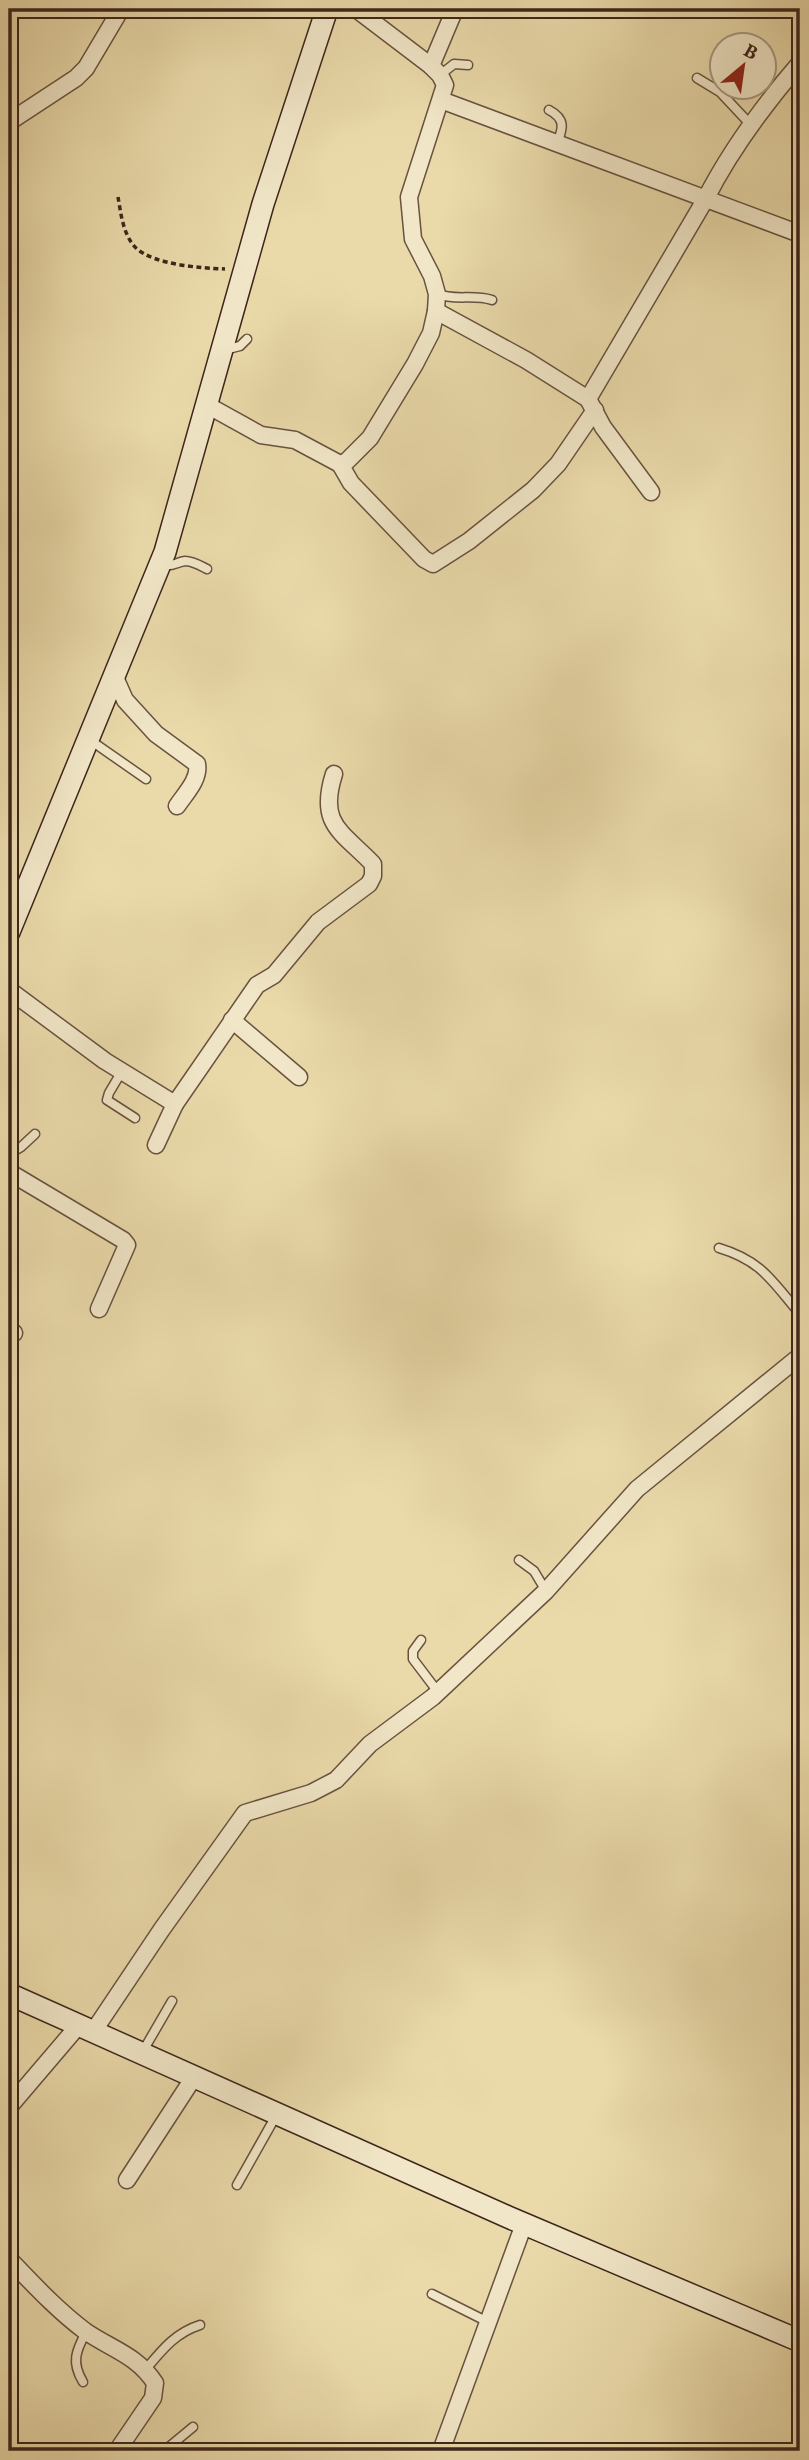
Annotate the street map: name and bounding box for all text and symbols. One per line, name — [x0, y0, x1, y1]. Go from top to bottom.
north arrow — [708, 32, 778, 102]
text: B — [738, 38, 762, 67]

